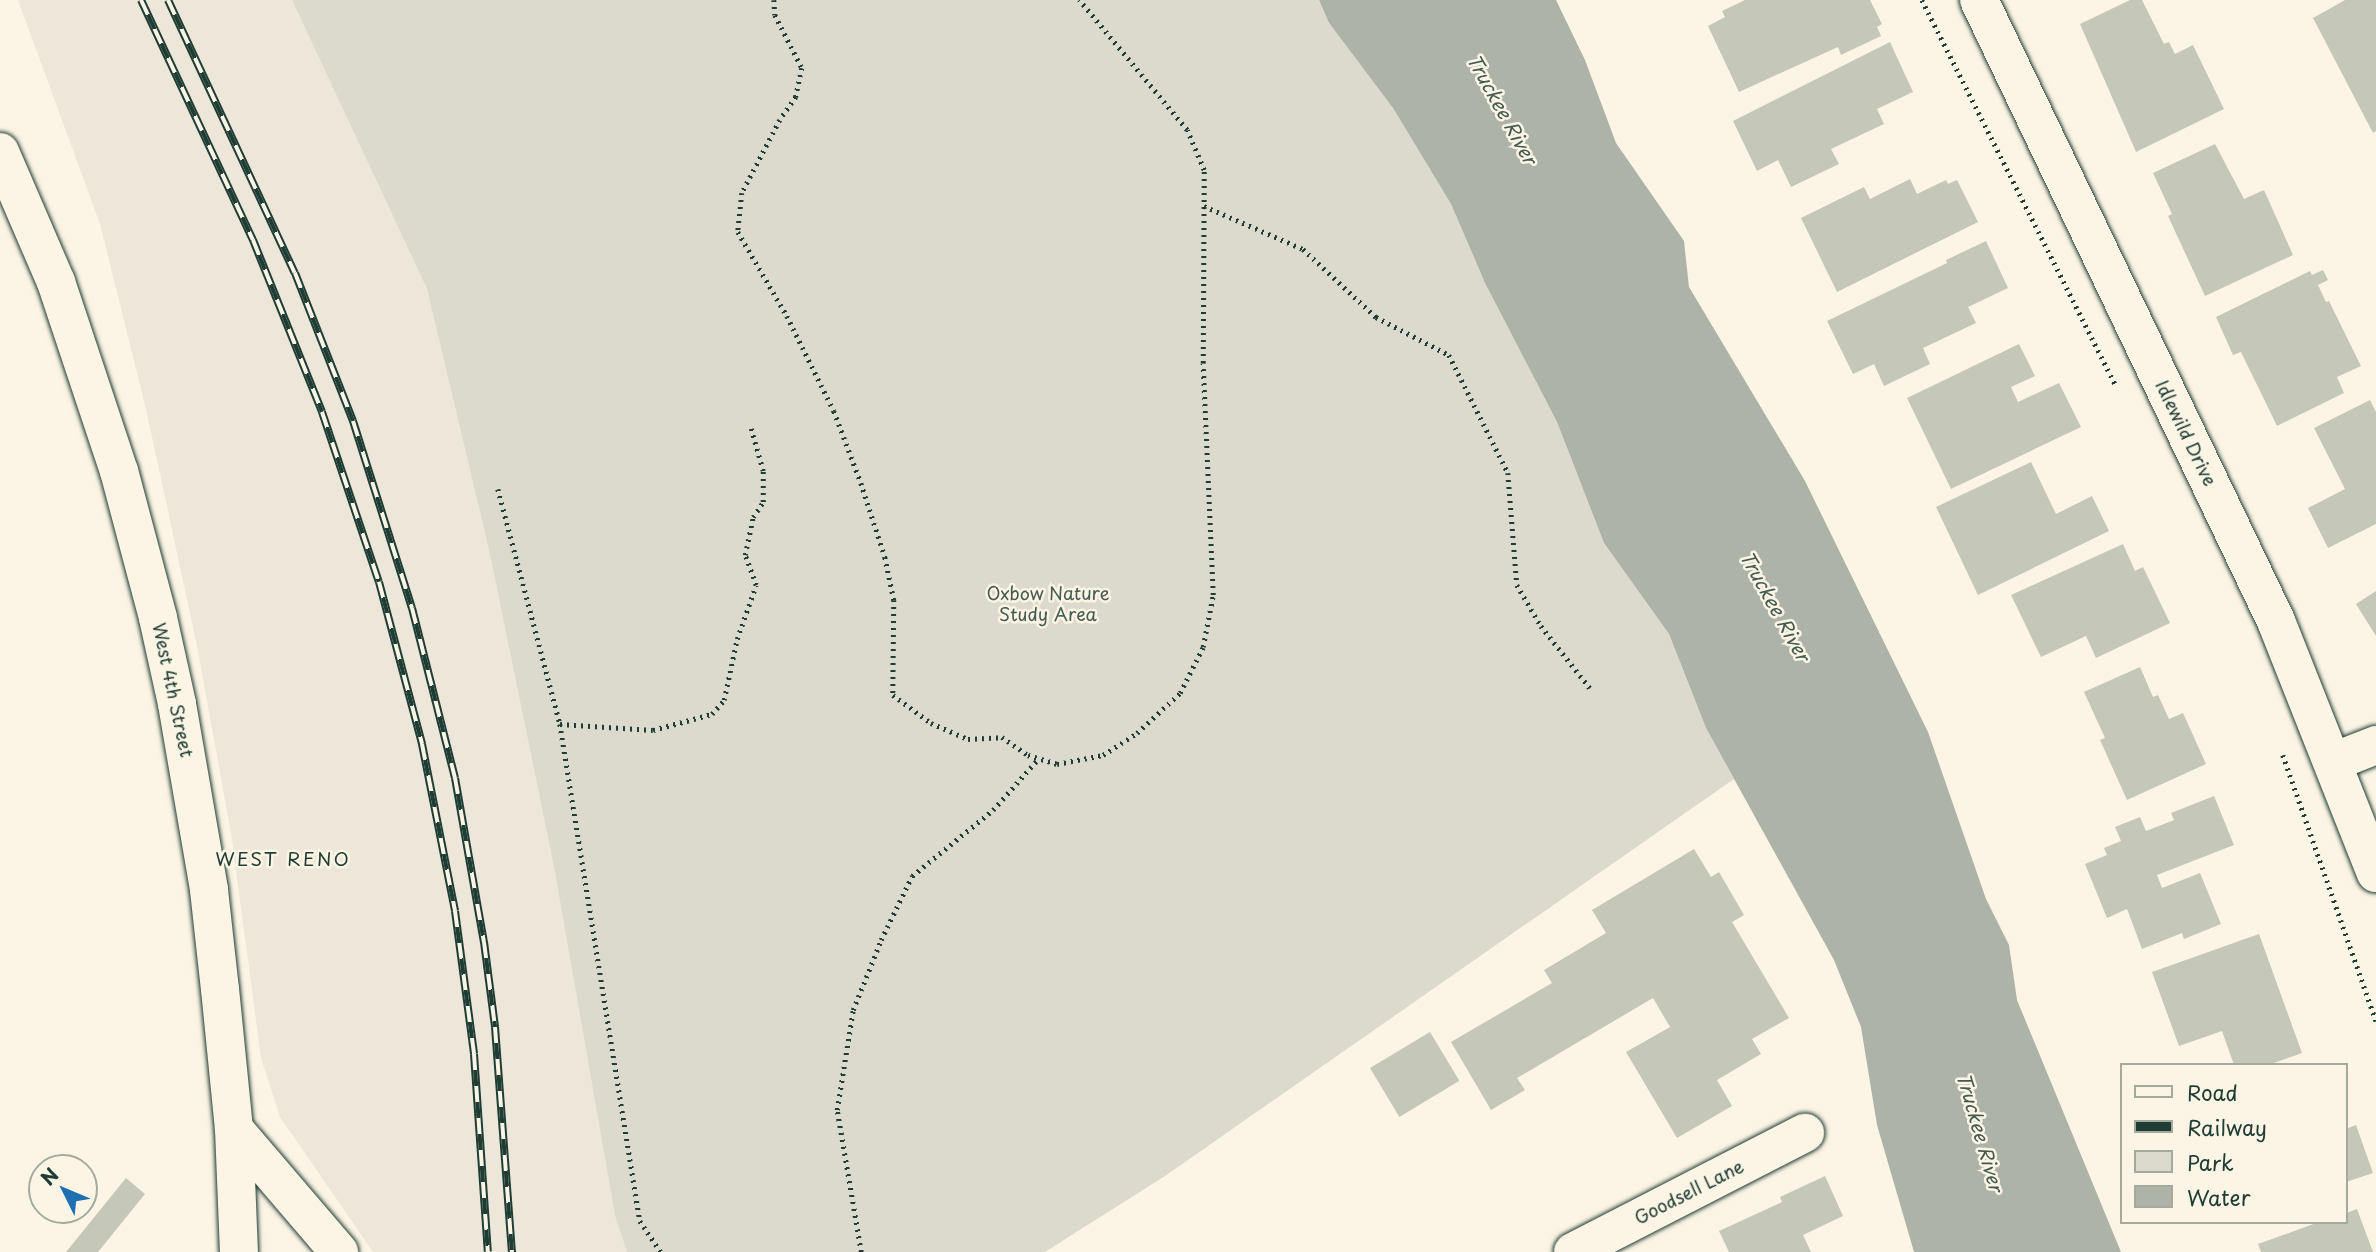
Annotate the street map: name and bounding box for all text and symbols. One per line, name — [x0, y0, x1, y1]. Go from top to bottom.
water label: Truckee River — [1462, 49, 1542, 169]
street label: Idlewild Drive — [2151, 376, 2221, 490]
water label: Truckee River — [1735, 546, 1815, 666]
park label: Oxbow Nature Study Area — [986, 583, 1110, 626]
street label: West 4th Street — [148, 621, 198, 759]
district label: WEST RENO — [217, 848, 349, 870]
legend — [2120, 1063, 2348, 1224]
water label: Truckee River — [1952, 1069, 2008, 1195]
text: Road — [2187, 1076, 2238, 1108]
text: Railway — [2187, 1111, 2267, 1143]
text: Park — [2187, 1146, 2234, 1178]
north arrow — [28, 1154, 98, 1224]
street label: Goodsell Lane — [1631, 1155, 1747, 1229]
text: N — [34, 1161, 64, 1191]
text: Water — [2187, 1181, 2250, 1213]

